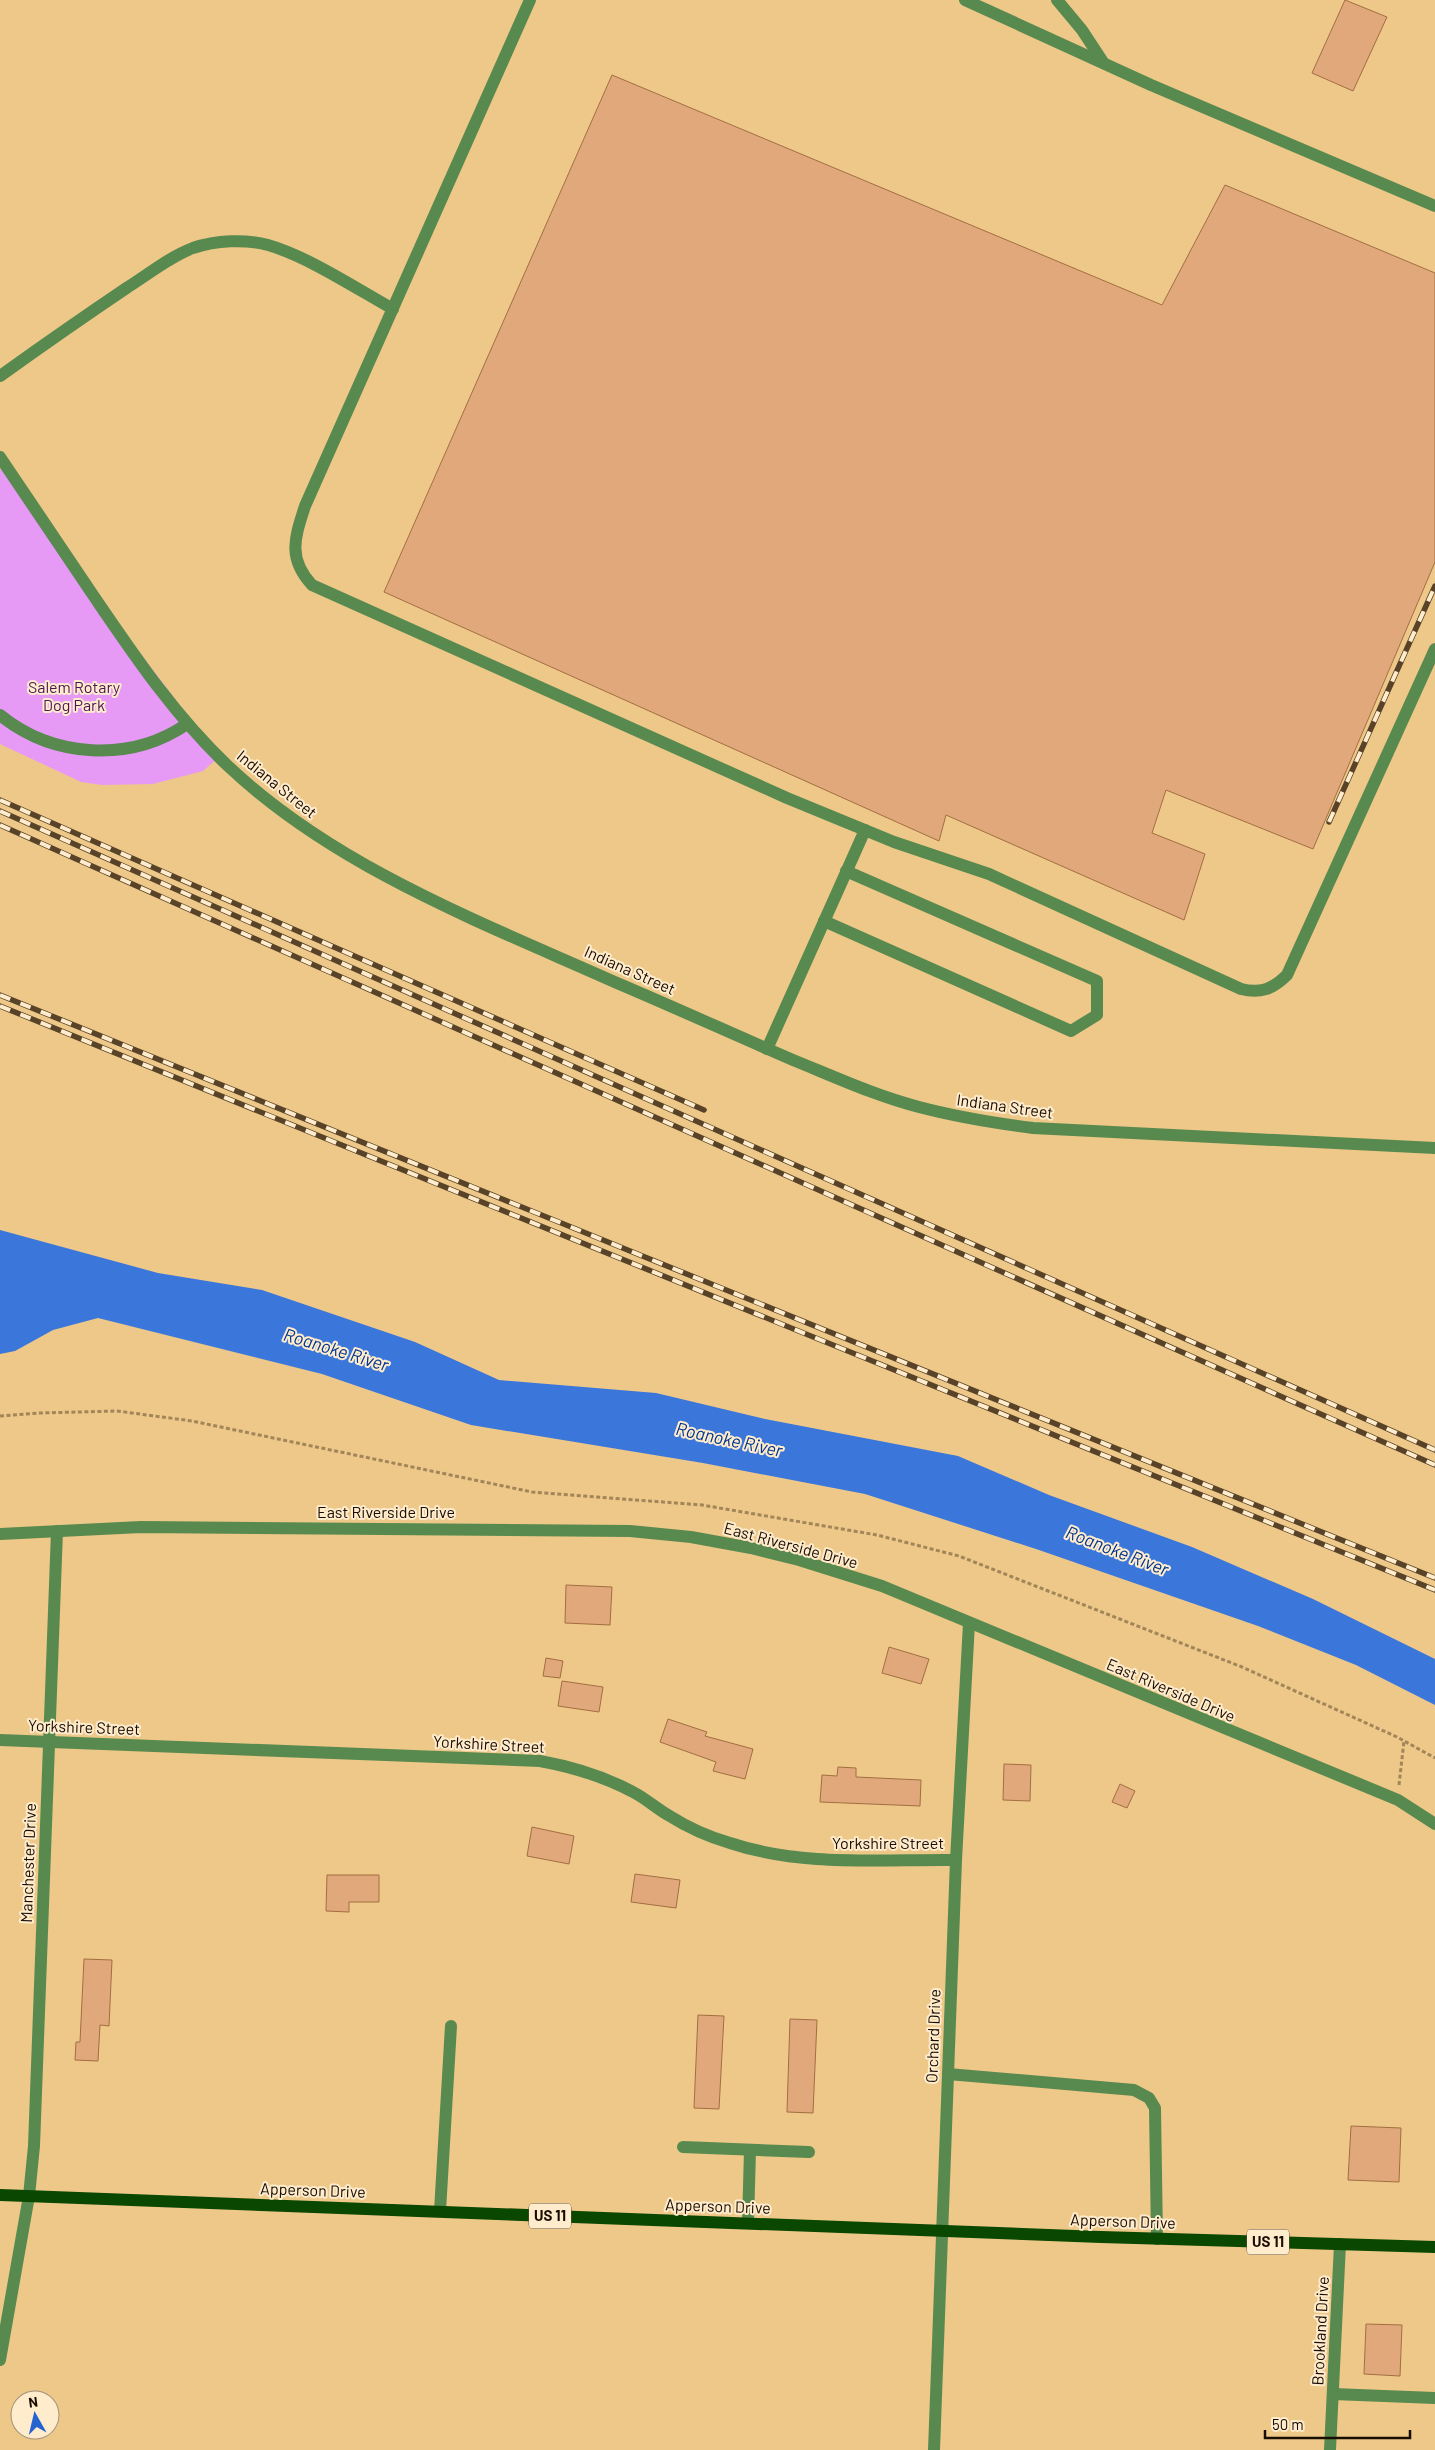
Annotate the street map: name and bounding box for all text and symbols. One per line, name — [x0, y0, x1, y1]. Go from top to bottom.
park label: Salem Rotary Dog Park — [28, 677, 121, 714]
street label: Indiana Street — [234, 746, 321, 822]
street label: Indiana Street — [582, 941, 679, 998]
street label: Indiana Street — [956, 1089, 1055, 1122]
water label: Roanoke River — [281, 1323, 392, 1376]
water label: Roanoke River — [674, 1417, 785, 1461]
street label: East Riverside Drive — [317, 1502, 455, 1521]
street label: East Riverside Drive — [722, 1517, 860, 1572]
water label: Roanoke River — [1063, 1520, 1173, 1580]
street label: East Riverside Drive — [1104, 1654, 1238, 1725]
street label: Yorkshire Street — [28, 1715, 140, 1738]
street label: Yorkshire Street — [433, 1731, 546, 1756]
street label: Manchester Drive — [16, 1803, 39, 1923]
street label: Yorkshire Street — [832, 1833, 944, 1852]
street label: Orchard Drive — [921, 1989, 944, 2083]
street label: Apperson Drive — [260, 2178, 366, 2201]
street label: Apperson Drive — [665, 2194, 771, 2217]
road number: US 11 — [529, 2204, 571, 2228]
street label: Apperson Drive — [1070, 2209, 1176, 2232]
road number: US 11 — [1247, 2230, 1289, 2254]
street label: Brookland Drive — [1307, 2276, 1332, 2386]
north arrow — [10, 2390, 60, 2440]
text: N — [27, 2393, 39, 2411]
scale bar — [1265, 2408, 1410, 2440]
text: 50 m — [1272, 2415, 1304, 2433]

